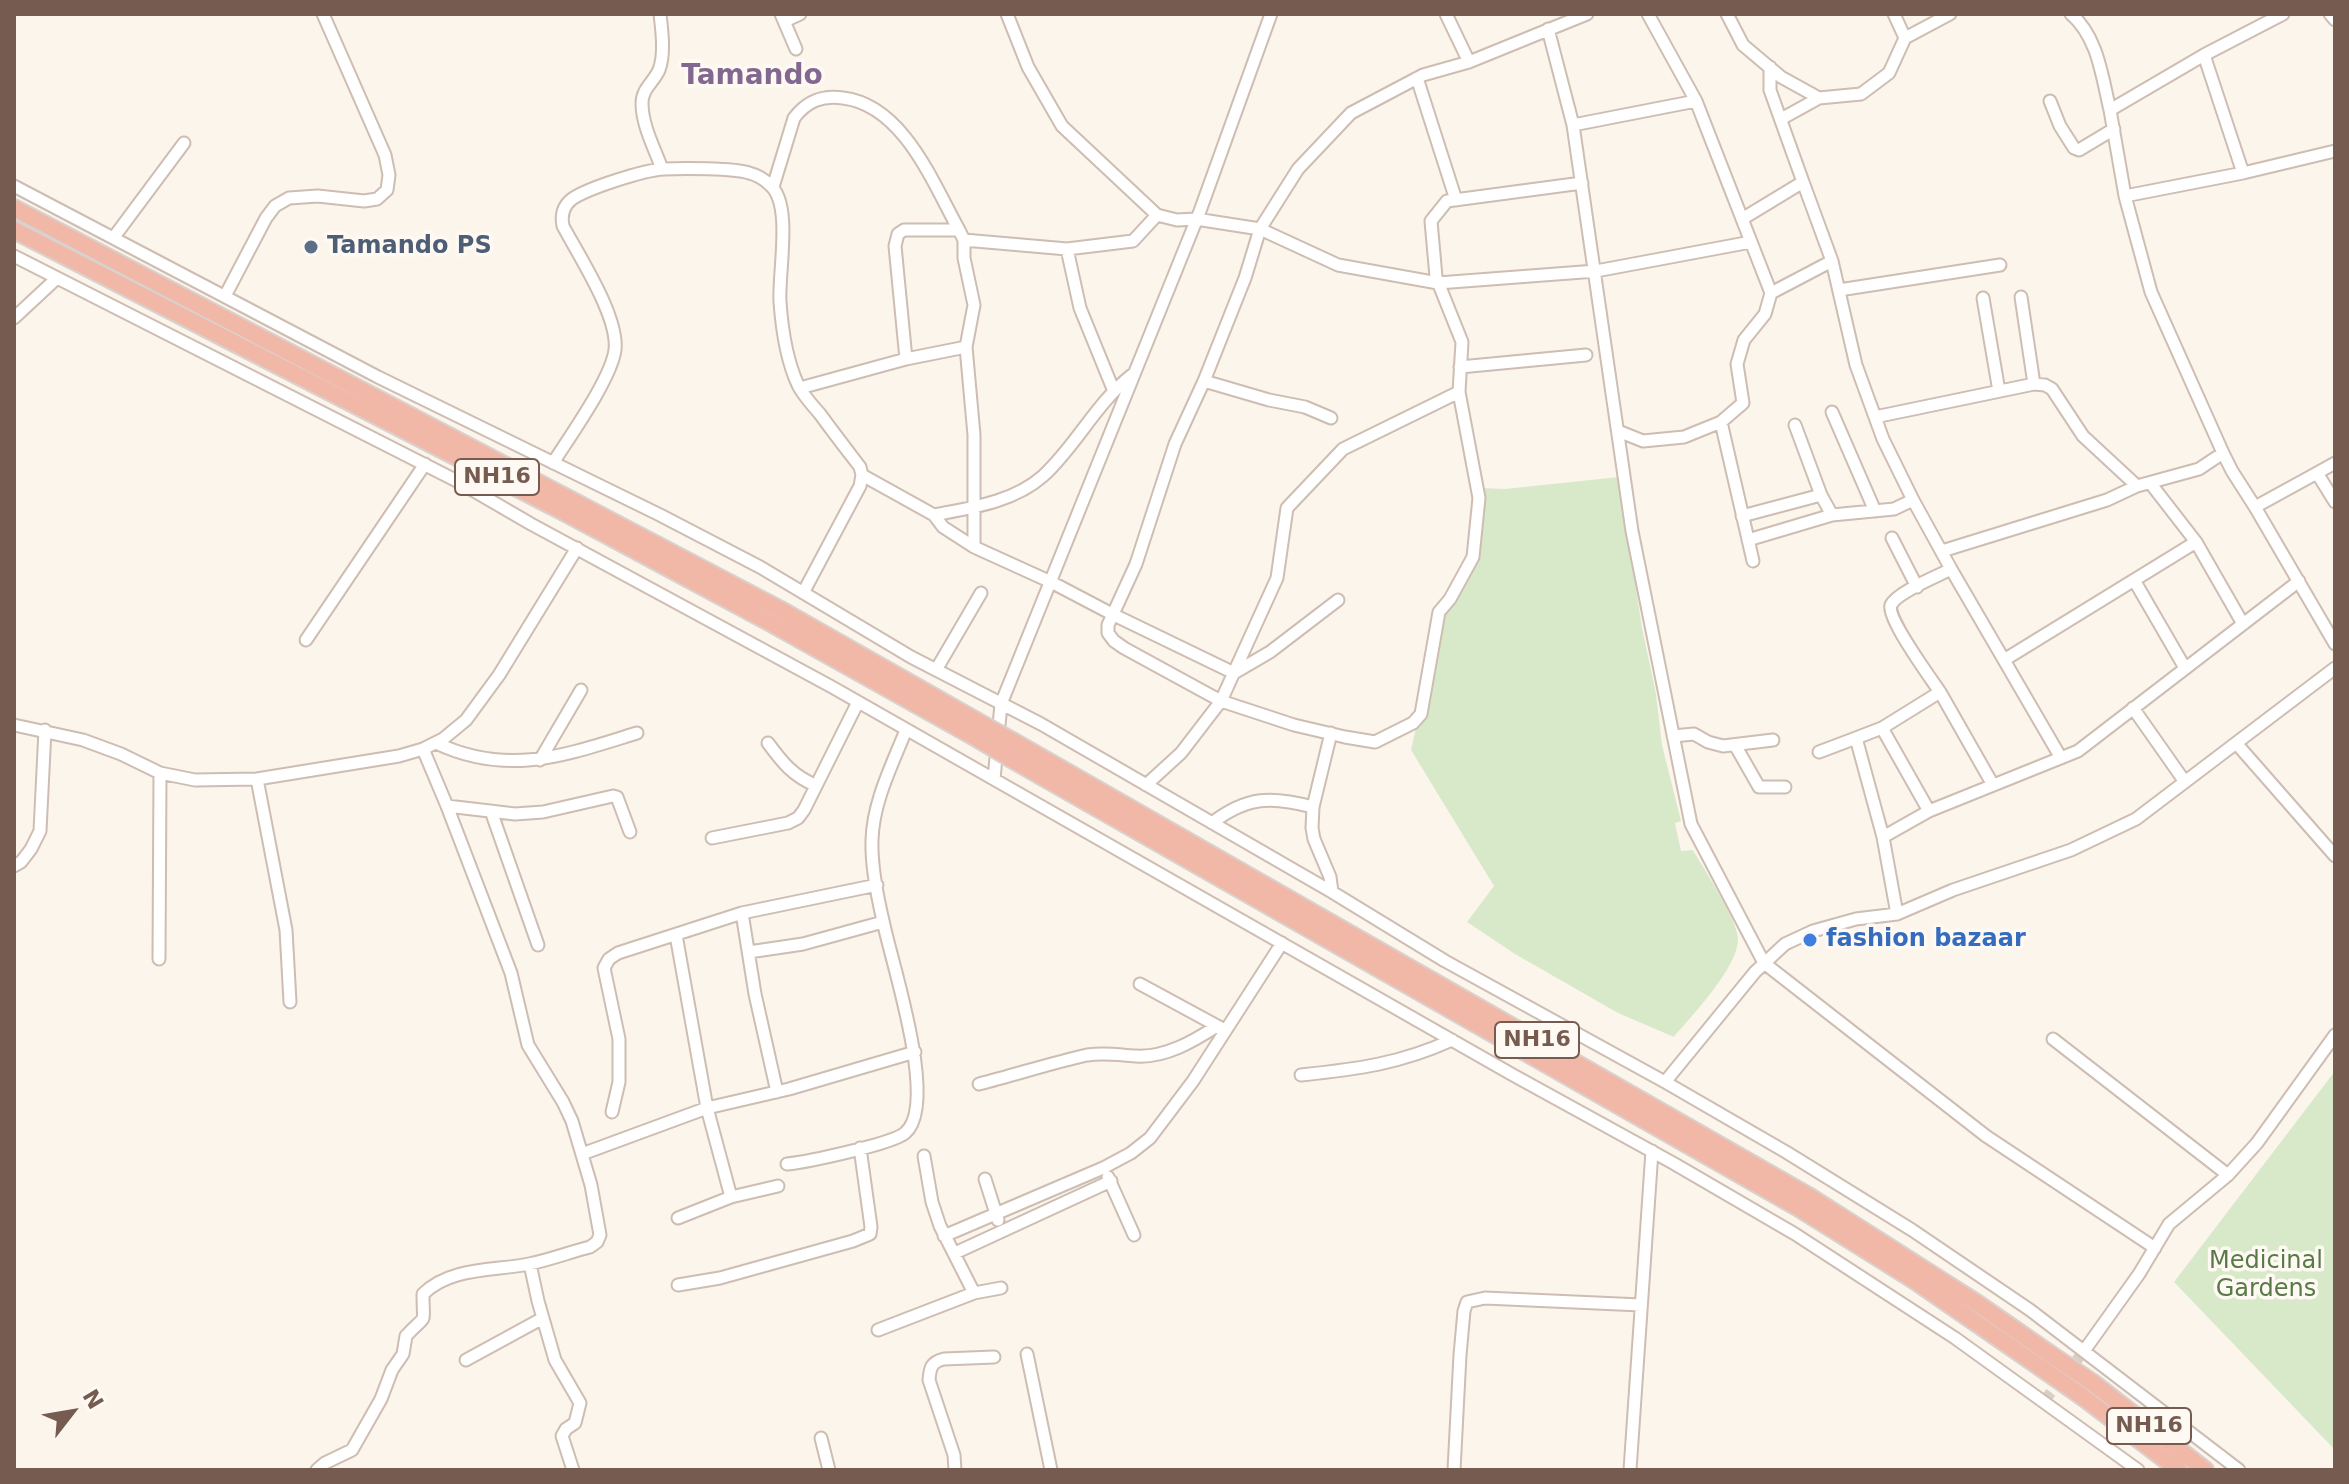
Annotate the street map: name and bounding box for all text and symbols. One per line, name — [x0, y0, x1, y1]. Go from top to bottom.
district label: Tamando — [681, 60, 823, 94]
place label: Tamando PS — [327, 233, 492, 261]
marker: Tamando PS — [302, 238, 320, 256]
road number: NH16 — [455, 459, 539, 495]
place label: fashion bazaar — [1826, 926, 2026, 954]
marker: fashion bazaar — [1801, 931, 1819, 949]
road number: NH16 — [1495, 1022, 1579, 1058]
park label: Medicinal Gardens — [2209, 1248, 2323, 1304]
north arrow — [32, 1372, 112, 1452]
text: N — [78, 1385, 108, 1414]
road number: NH16 — [2107, 1408, 2191, 1444]

